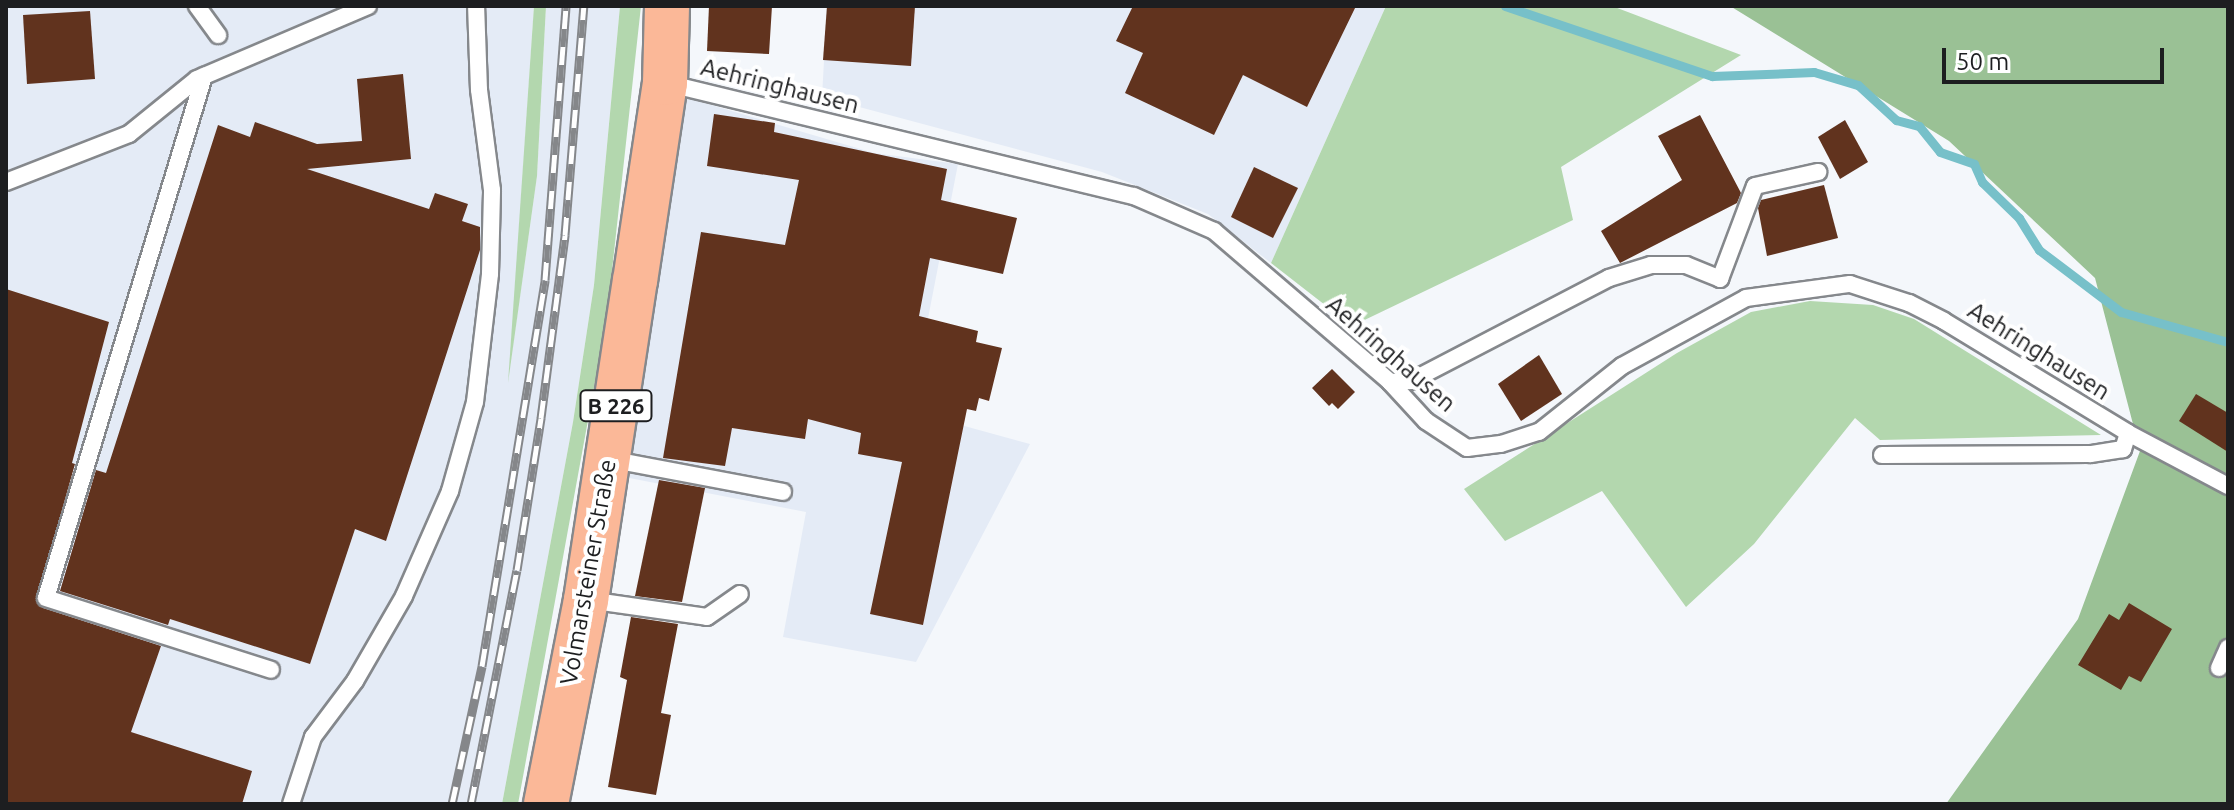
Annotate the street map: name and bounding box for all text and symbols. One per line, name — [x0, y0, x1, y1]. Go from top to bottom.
scale bar — [1946, 32, 2168, 82]
text: 50 m — [1956, 48, 2009, 75]
street label: Aehringhausen — [698, 52, 862, 120]
street label: Aehringhausen — [1320, 290, 1462, 418]
street label: Aehringhausen — [1963, 296, 2115, 406]
road number: B 226 — [578, 388, 654, 424]
street label: Volmarsteiner Straße — [554, 457, 622, 687]

